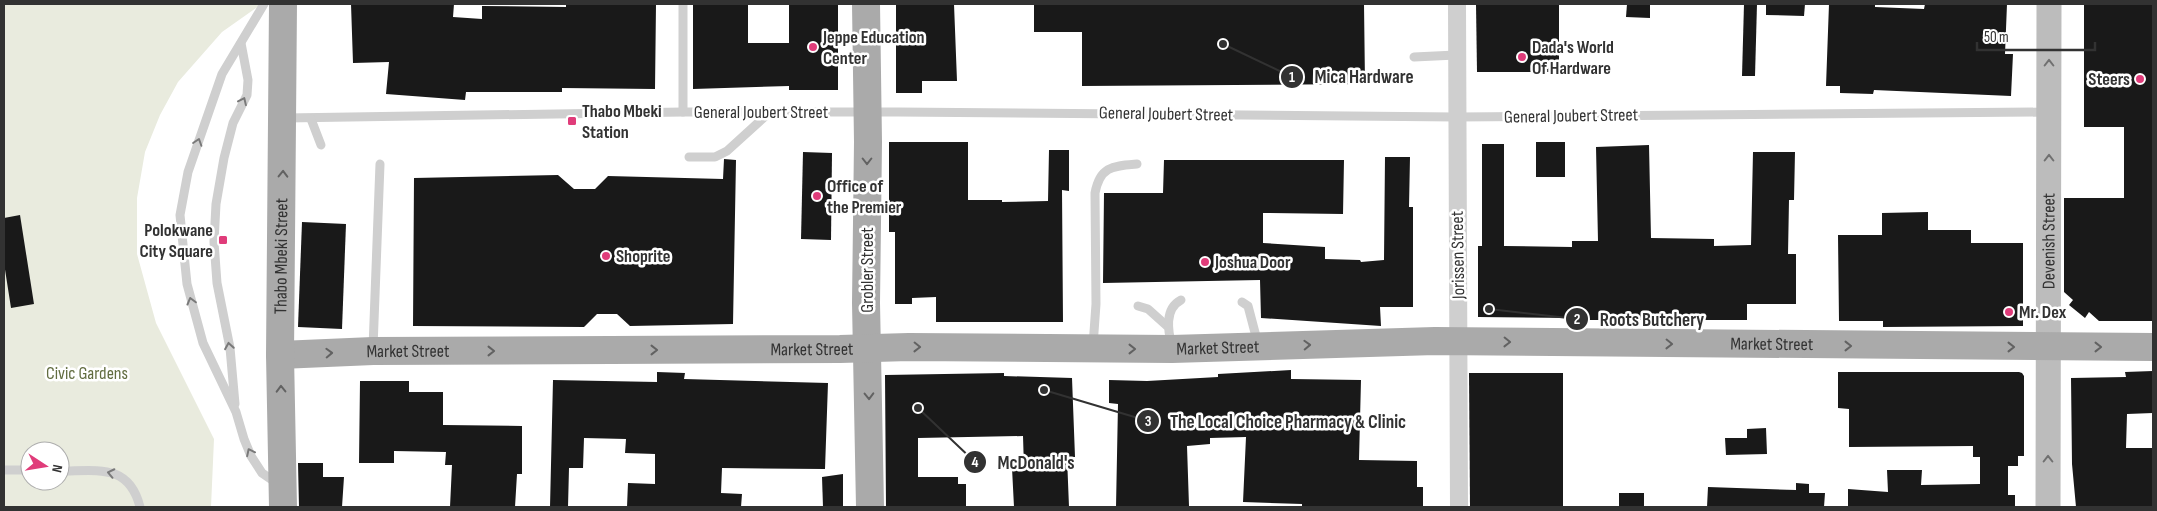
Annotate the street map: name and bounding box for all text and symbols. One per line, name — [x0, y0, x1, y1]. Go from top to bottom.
scale bar — [1977, 20, 2094, 52]
place label: Jeppe Education Center — [822, 27, 924, 69]
text: 50 m — [1984, 28, 2009, 47]
place label: Dada's World Of Hardware — [1532, 37, 1614, 79]
marker: Jeppe Education Center — [807, 41, 819, 53]
marker: Dada's World Of Hardware — [1516, 51, 1528, 63]
one-way arrow — [2044, 59, 2054, 66]
callout: Mica Hardware — [1280, 60, 1424, 94]
text: Mica Hardware — [1314, 66, 1414, 89]
text: 1 — [1289, 68, 1295, 87]
place label: Steers — [2088, 69, 2130, 90]
marker: Steers — [2134, 73, 2146, 85]
one-way arrow — [237, 97, 247, 106]
place label: Thabo Mbeki Station — [582, 101, 662, 143]
street label: General Joubert Street — [694, 102, 829, 123]
street label: General Joubert Street — [1099, 102, 1234, 126]
street label: General Joubert Street — [1504, 104, 1639, 128]
marker: Thabo Mbeki Station — [566, 115, 578, 127]
one-way arrow — [192, 138, 202, 147]
one-way arrow — [2044, 154, 2054, 162]
one-way arrow — [862, 157, 872, 165]
one-way arrow — [278, 169, 288, 177]
place label: Office of the Premier — [827, 176, 902, 218]
marker: Office of the Premier — [811, 190, 823, 202]
street label: Devenish Street — [2038, 192, 2059, 289]
street label: Thabo Mbeki Street — [270, 197, 292, 314]
street label: Jorissen Street — [1447, 210, 1469, 300]
place label: Polokwane City Square — [139, 220, 213, 262]
street label: Grobler Street — [857, 227, 878, 313]
marker: Polokwane City Square — [217, 234, 229, 246]
place label: Shoprite — [616, 246, 671, 267]
marker: Shoprite — [600, 250, 612, 262]
place label: Joshua Door — [1214, 252, 1291, 273]
marker: Joshua Door — [1199, 256, 1211, 268]
one-way arrow — [187, 297, 197, 306]
callout: Roots Butchery — [1565, 302, 1714, 336]
place label: Mr. Dex — [2019, 302, 2067, 323]
marker: Mr. Dex — [2003, 306, 2015, 318]
text: Roots Butchery — [1600, 309, 1704, 332]
text: 2 — [1574, 310, 1580, 329]
street label: Market Street — [1730, 333, 1814, 355]
street label: Market Street — [1176, 336, 1260, 359]
one-way arrow — [1504, 337, 1511, 347]
street label: Market Street — [770, 338, 854, 360]
one-way arrow — [1666, 339, 1674, 349]
street label: Market Street — [366, 340, 450, 362]
one-way arrow — [1303, 340, 1311, 351]
one-way arrow — [225, 341, 235, 350]
one-way arrow — [1844, 341, 1852, 351]
one-way arrow — [914, 342, 921, 352]
one-way arrow — [2007, 342, 2015, 352]
one-way arrow — [2094, 342, 2102, 352]
one-way arrow — [1128, 344, 1136, 354]
one-way arrow — [650, 345, 658, 355]
one-way arrow — [488, 346, 496, 356]
one-way arrow — [326, 348, 333, 358]
park label: Civic Gardens — [46, 363, 128, 384]
one-way arrow — [276, 384, 286, 392]
one-way arrow — [864, 393, 874, 401]
callout: The Local Choice Pharmacy & Clinic — [1135, 404, 1416, 438]
text: The Local Choice Pharmacy & Clinic — [1170, 411, 1406, 434]
text: 3 — [1145, 412, 1152, 431]
north arrow — [20, 441, 70, 491]
callout: McDonald's — [962, 445, 1085, 479]
one-way arrow — [246, 448, 256, 457]
text: McDonald's — [997, 452, 1075, 475]
text: 4 — [972, 453, 979, 472]
one-way arrow — [2043, 454, 2053, 462]
text: N — [48, 463, 66, 474]
one-way arrow — [107, 468, 116, 479]

